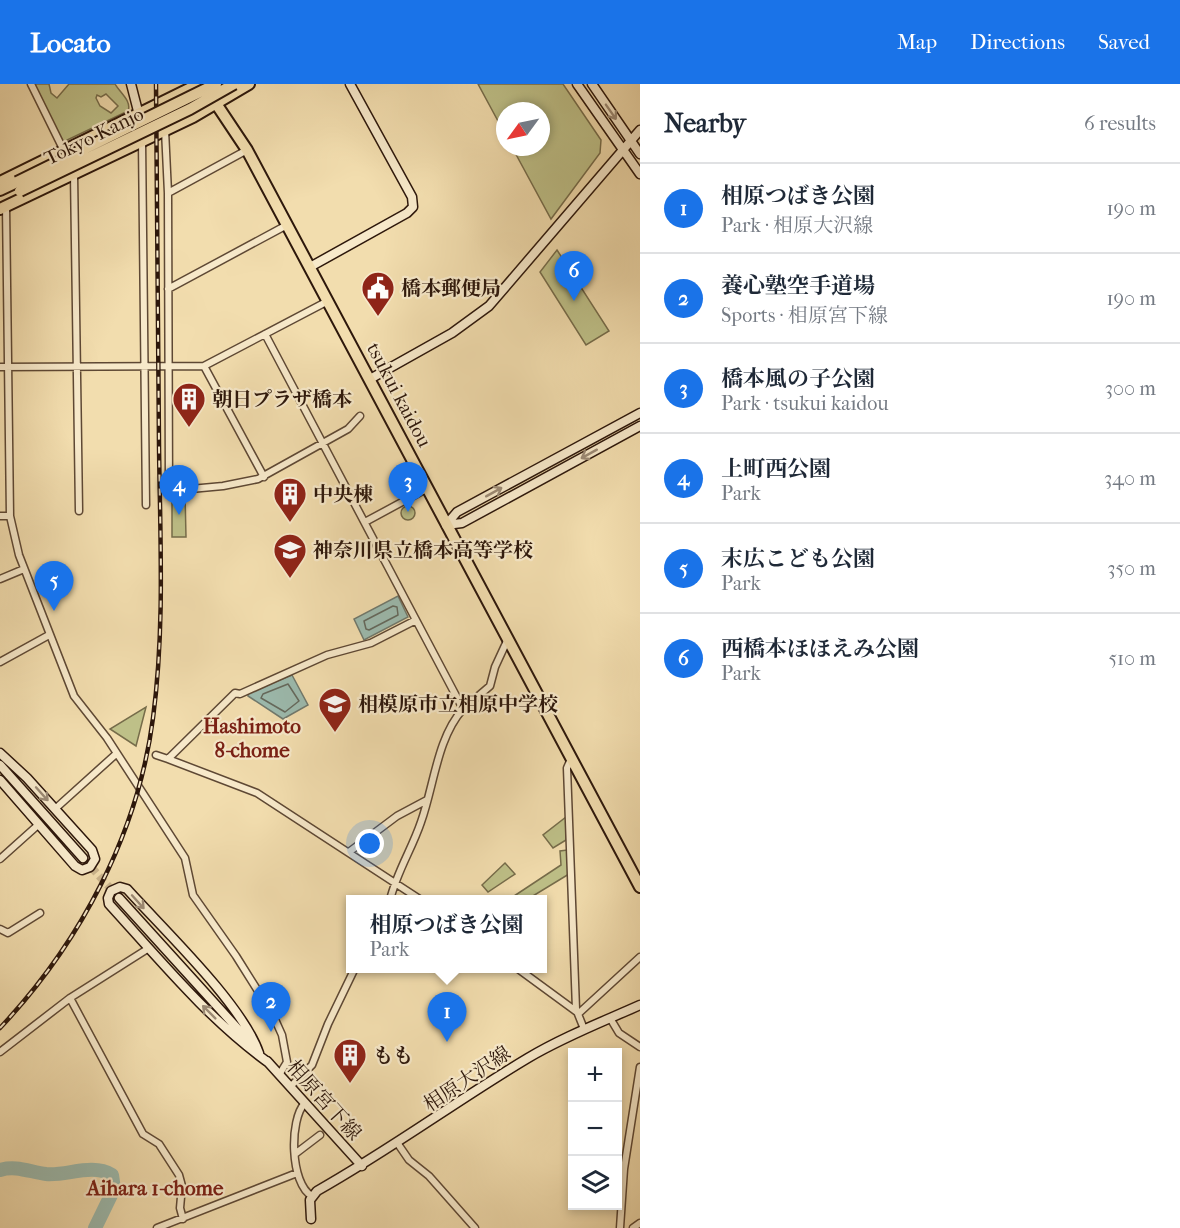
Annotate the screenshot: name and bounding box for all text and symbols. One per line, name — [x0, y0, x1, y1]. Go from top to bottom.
text: Locato — [30, 26, 111, 59]
text: Map — [897, 30, 937, 54]
text: Directions — [970, 30, 1065, 54]
text: Saved — [1098, 30, 1150, 54]
street label: Tokyo Kanjo — [41, 102, 147, 170]
north arrow — [496, 102, 550, 156]
one-way arrow — [605, 103, 617, 120]
text: Nearby — [664, 108, 746, 139]
text: 6 results — [1084, 112, 1156, 135]
text: 相原つばき公園 — [721, 183, 875, 209]
text: 1 — [680, 197, 687, 220]
text: 190 m — [1106, 197, 1156, 220]
text: Park · 相原大沢線 — [721, 214, 873, 237]
pin: 6 — [554, 252, 594, 301]
public building icon: 橋本郵便局 — [360, 270, 396, 317]
text: 養心塾空手道場 — [721, 273, 875, 299]
place label: 橋本郵便局 — [401, 277, 501, 300]
text: 2 — [678, 287, 689, 310]
text: 190 m — [1106, 287, 1156, 310]
text: Sports · 相原宮下線 — [721, 304, 888, 327]
street label: tsukui kaidou — [362, 339, 436, 452]
text: 橋本風の子公園 — [721, 366, 875, 392]
text: 3 — [679, 377, 688, 400]
text: 300 m — [1105, 377, 1156, 400]
building icon: 朝日プラザ橋本 — [171, 381, 207, 428]
place label: 朝日プラザ橋本 — [212, 388, 352, 411]
text: Park · tsukui kaidou — [721, 392, 888, 415]
one-way arrow — [580, 449, 598, 460]
text: 上町西公園 — [721, 456, 831, 482]
pin: 3 — [388, 462, 428, 512]
pin: 4 — [160, 466, 198, 515]
text: 4 — [678, 467, 689, 490]
text: 340 m — [1104, 467, 1156, 490]
building icon: 中央棟 — [272, 476, 308, 523]
text: Park — [721, 482, 761, 505]
place label: 中央棟 — [313, 483, 373, 506]
one-way arrow — [484, 486, 502, 497]
school or university icon: 神奈川県立橋本高等学校 — [272, 532, 308, 579]
place label: 神奈川県立橋本高等学校 — [313, 539, 533, 562]
text: 末広こども公園 — [721, 546, 875, 572]
text: 5 — [679, 557, 688, 580]
text: 350 m — [1107, 557, 1156, 580]
pin: 5 — [34, 562, 74, 611]
text: Park — [721, 572, 761, 595]
text: 西橋本ほほえみ公園 — [721, 636, 919, 662]
text: 6 — [678, 647, 689, 670]
text: 510 m — [1108, 647, 1156, 670]
text: Park — [721, 662, 761, 685]
school or university icon: 相模原市立相原中学校 — [317, 686, 353, 733]
place label: 相模原市立相原中学校 — [358, 693, 558, 716]
district label: Hashimoto 8-chome — [203, 714, 301, 762]
one-way arrow — [35, 786, 49, 801]
your location — [355, 829, 384, 858]
one-way arrow — [131, 894, 145, 909]
popup — [346, 895, 547, 973]
text: 相原つばき公園 — [369, 912, 524, 938]
text: Park — [369, 938, 409, 961]
pin: 2 — [252, 982, 290, 1032]
pin: 1 — [428, 992, 466, 1042]
one-way arrow — [201, 1004, 216, 1019]
building icon: もも — [332, 1037, 368, 1084]
street label: 相原大沢線 — [419, 1042, 515, 1116]
place label: もも — [373, 1044, 413, 1067]
map controls — [568, 1048, 622, 1210]
button: + — [568, 1048, 622, 1102]
street label: 相原宮下線 — [282, 1055, 366, 1145]
button: − — [568, 1102, 622, 1156]
button: layers — [568, 1156, 622, 1210]
district label: Aihara 1-chome — [85, 1176, 224, 1200]

